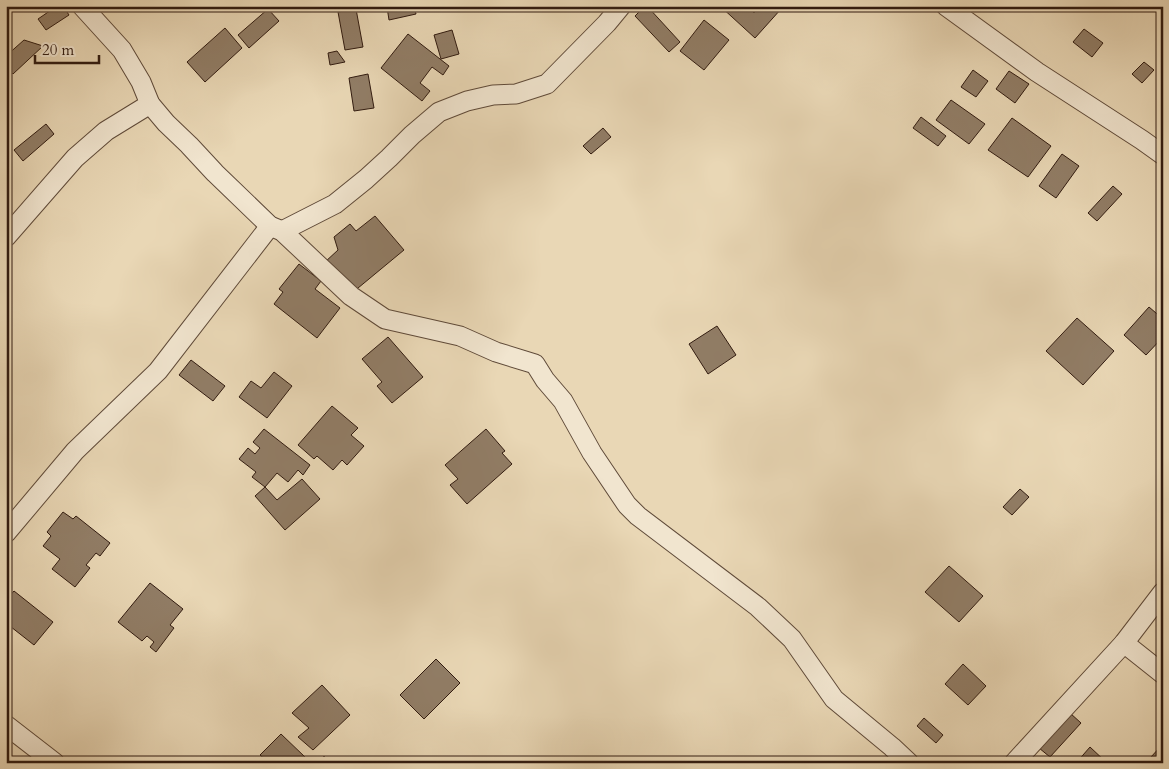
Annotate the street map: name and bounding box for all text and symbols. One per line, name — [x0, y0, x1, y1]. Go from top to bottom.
scale bar — [35, 32, 99, 64]
text: 20 m — [42, 40, 74, 60]

